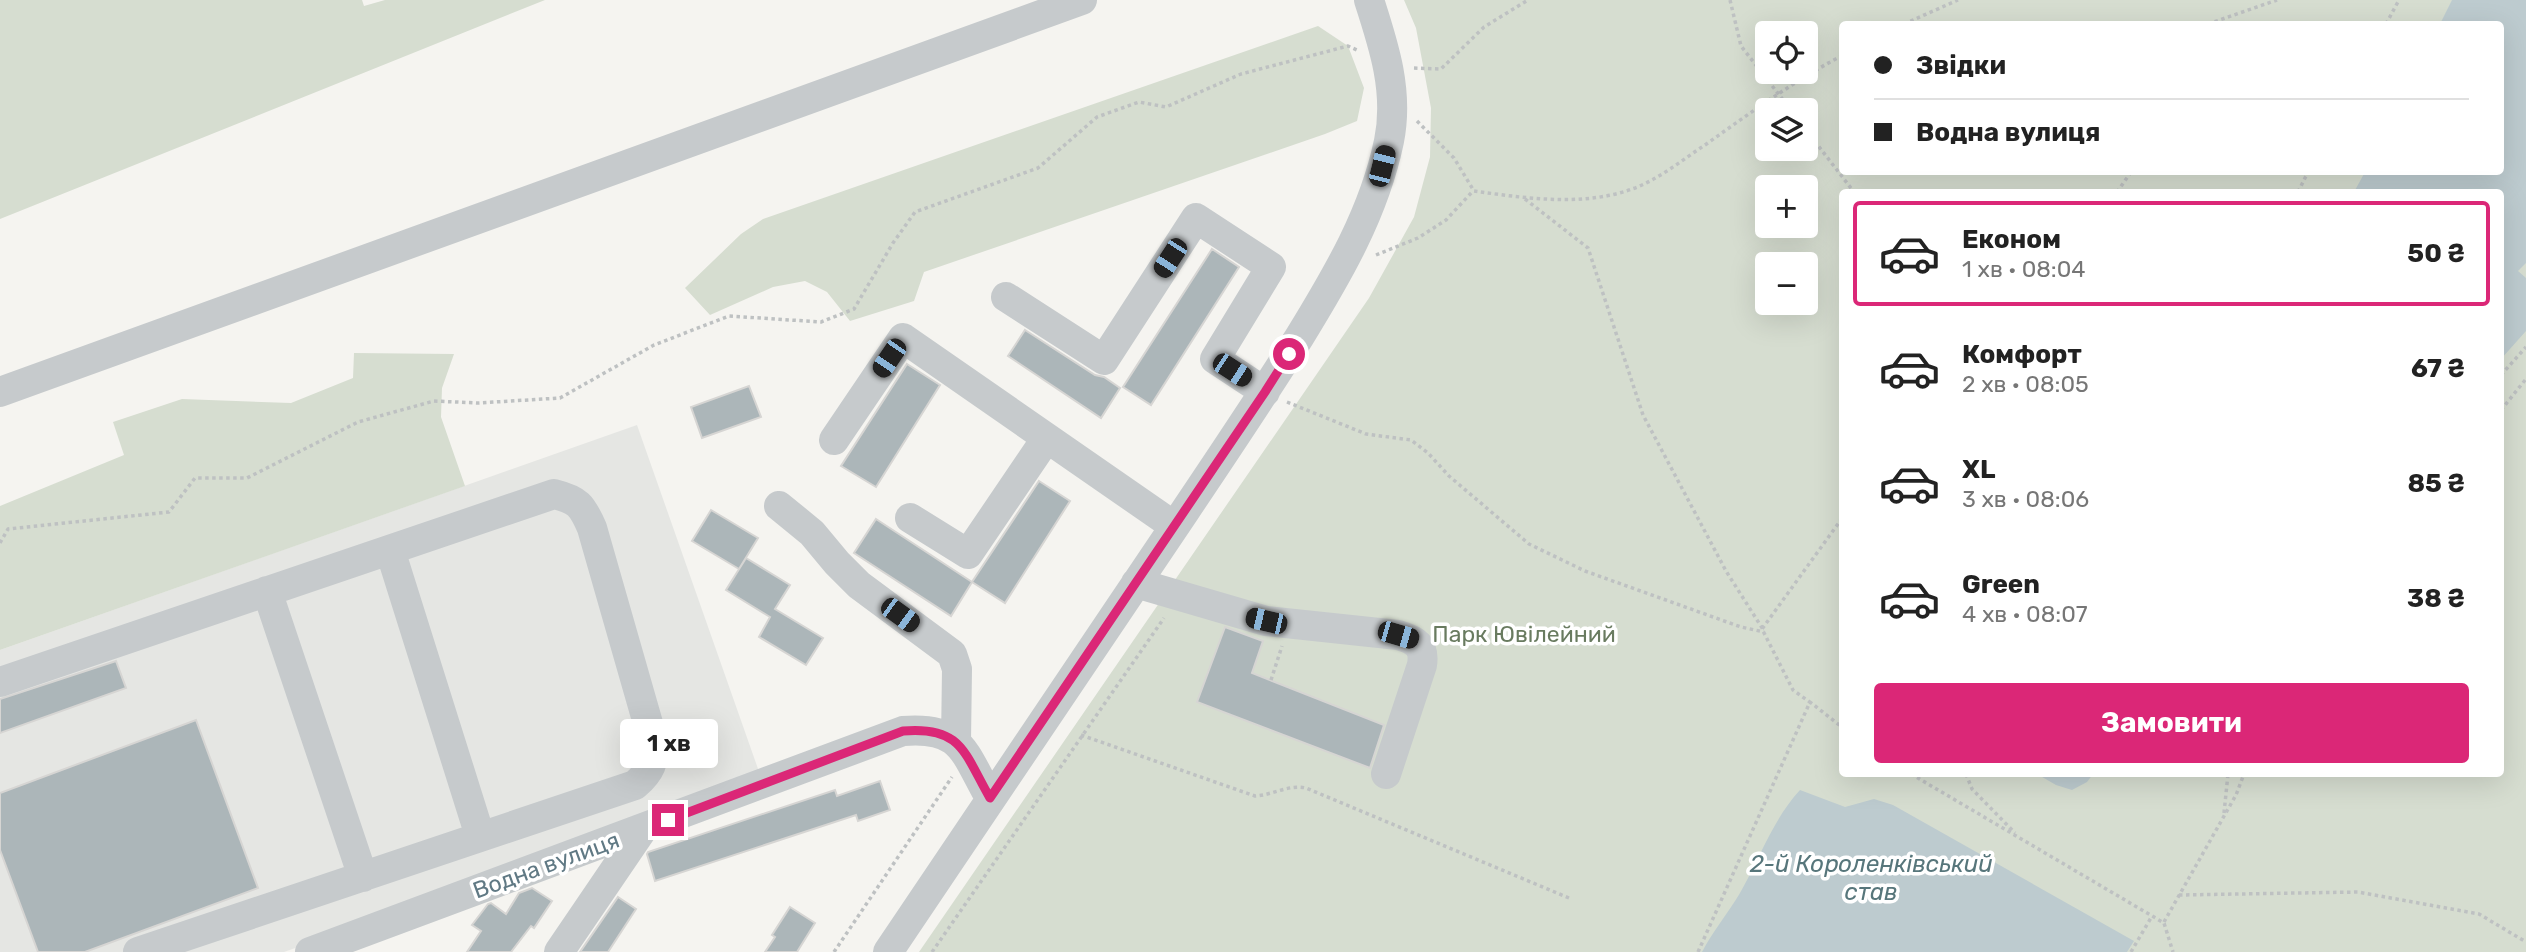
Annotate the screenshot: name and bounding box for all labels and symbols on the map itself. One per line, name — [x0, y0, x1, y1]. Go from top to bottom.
car — [1367, 143, 1398, 189]
car — [1150, 235, 1191, 281]
car — [869, 335, 910, 381]
route start — [1273, 338, 1305, 370]
car — [1209, 350, 1256, 390]
car — [877, 594, 924, 636]
car — [1244, 606, 1289, 636]
car — [1375, 619, 1422, 651]
park label: Парк Ювілейний — [1432, 620, 1616, 648]
callout: 1 хв — [619, 718, 717, 768]
route end — [652, 804, 684, 836]
street label: Водна вулиця — [469, 826, 623, 904]
water label: 2-й Короленківський став — [1749, 850, 1993, 906]

